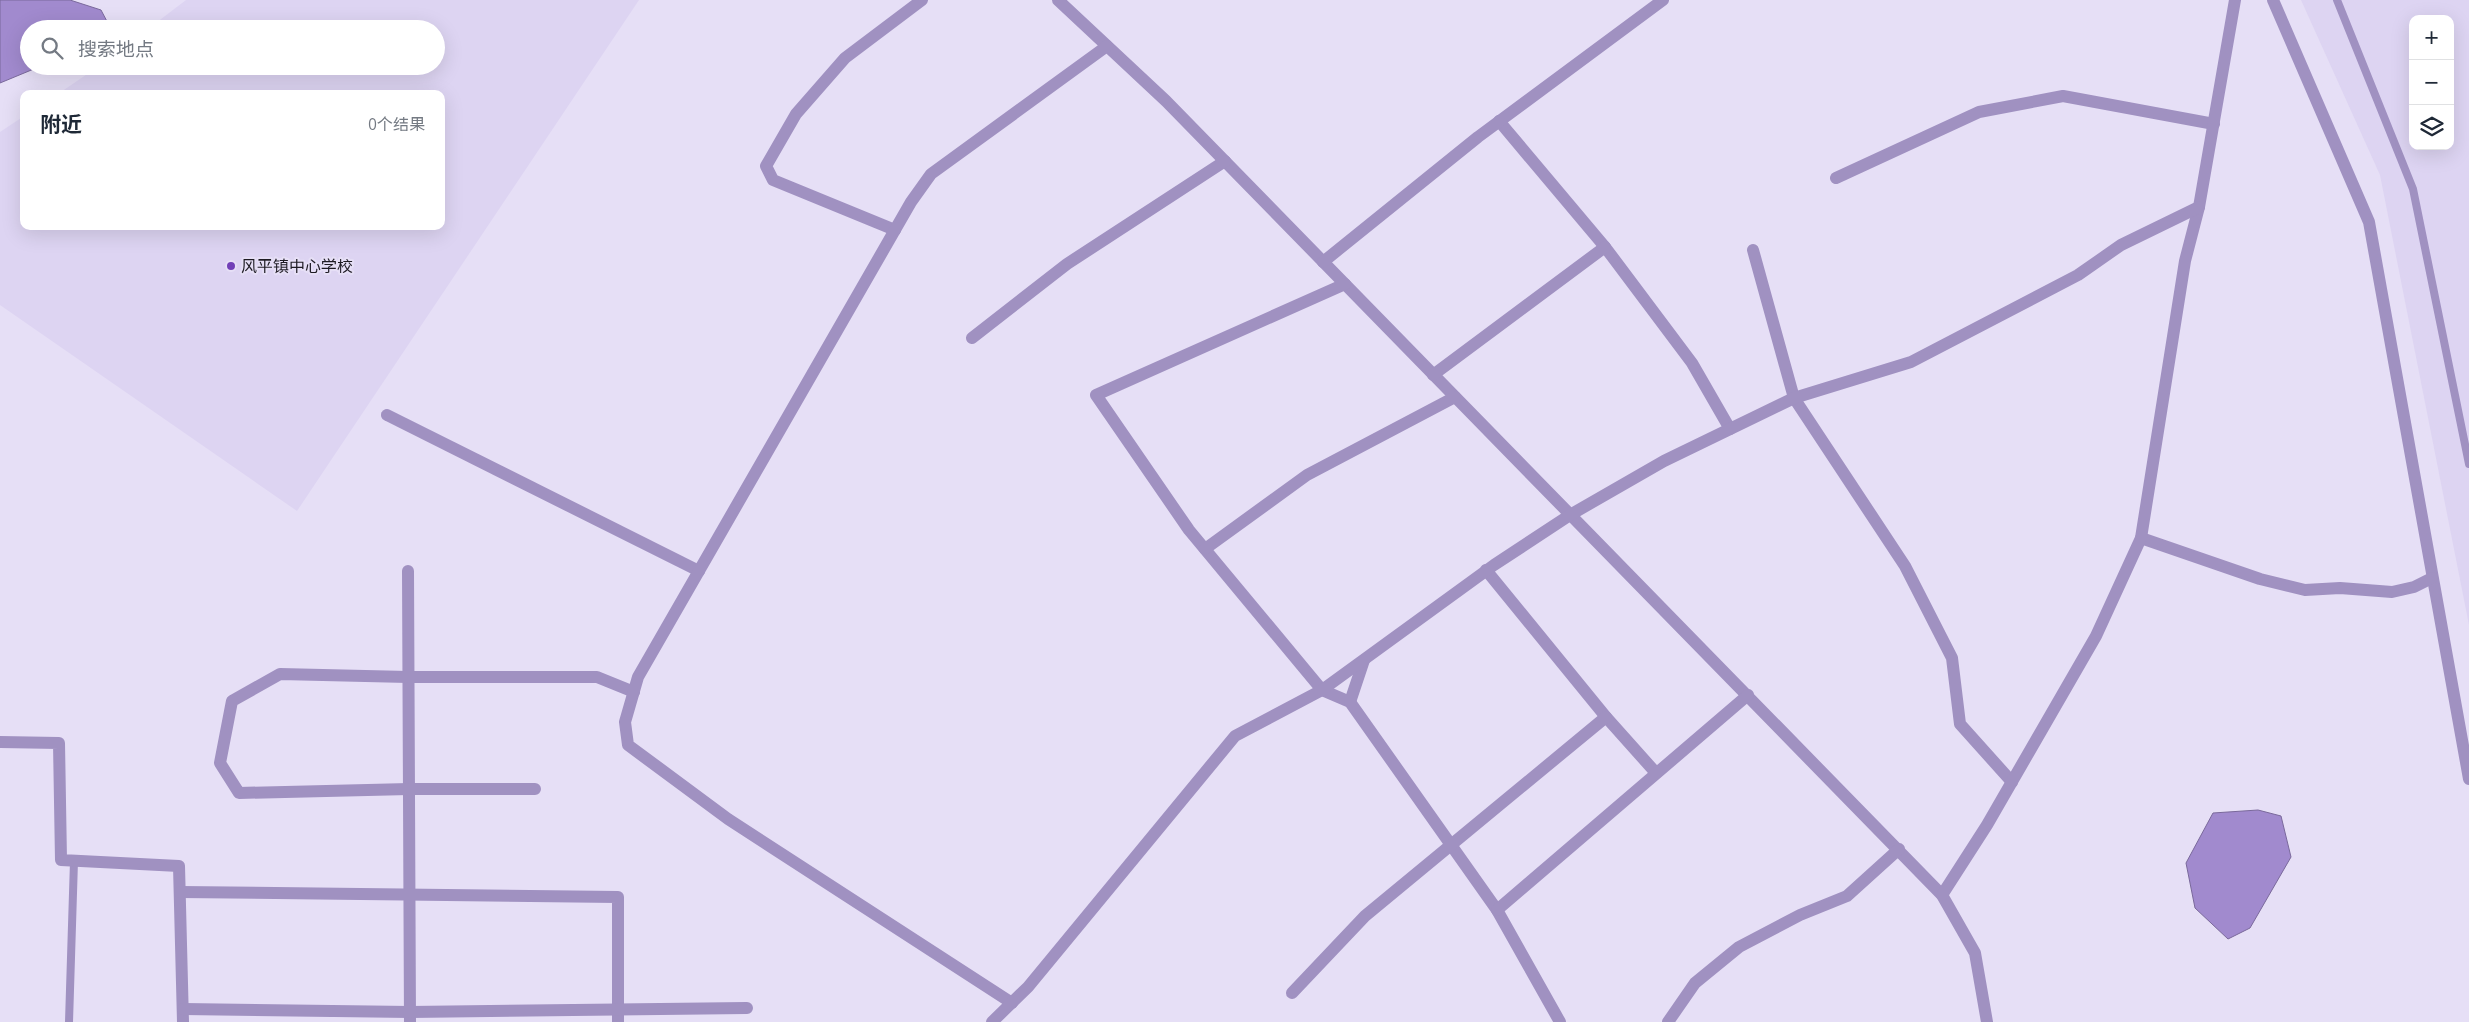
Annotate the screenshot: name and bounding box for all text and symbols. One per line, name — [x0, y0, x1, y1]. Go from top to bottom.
map controls — [2409, 15, 2454, 150]
button: + — [2409, 15, 2454, 60]
search box — [20, 20, 445, 75]
icon: search — [38, 34, 66, 62]
text: 搜索地点 — [78, 38, 154, 60]
button: − — [2409, 60, 2454, 105]
button: layers — [2409, 105, 2454, 150]
text: 附近 — [40, 112, 82, 136]
text: 0个结果 — [368, 115, 425, 133]
place label: 风平镇中心学校 — [241, 257, 353, 275]
marker: 风平镇中心学校 — [225, 260, 237, 272]

